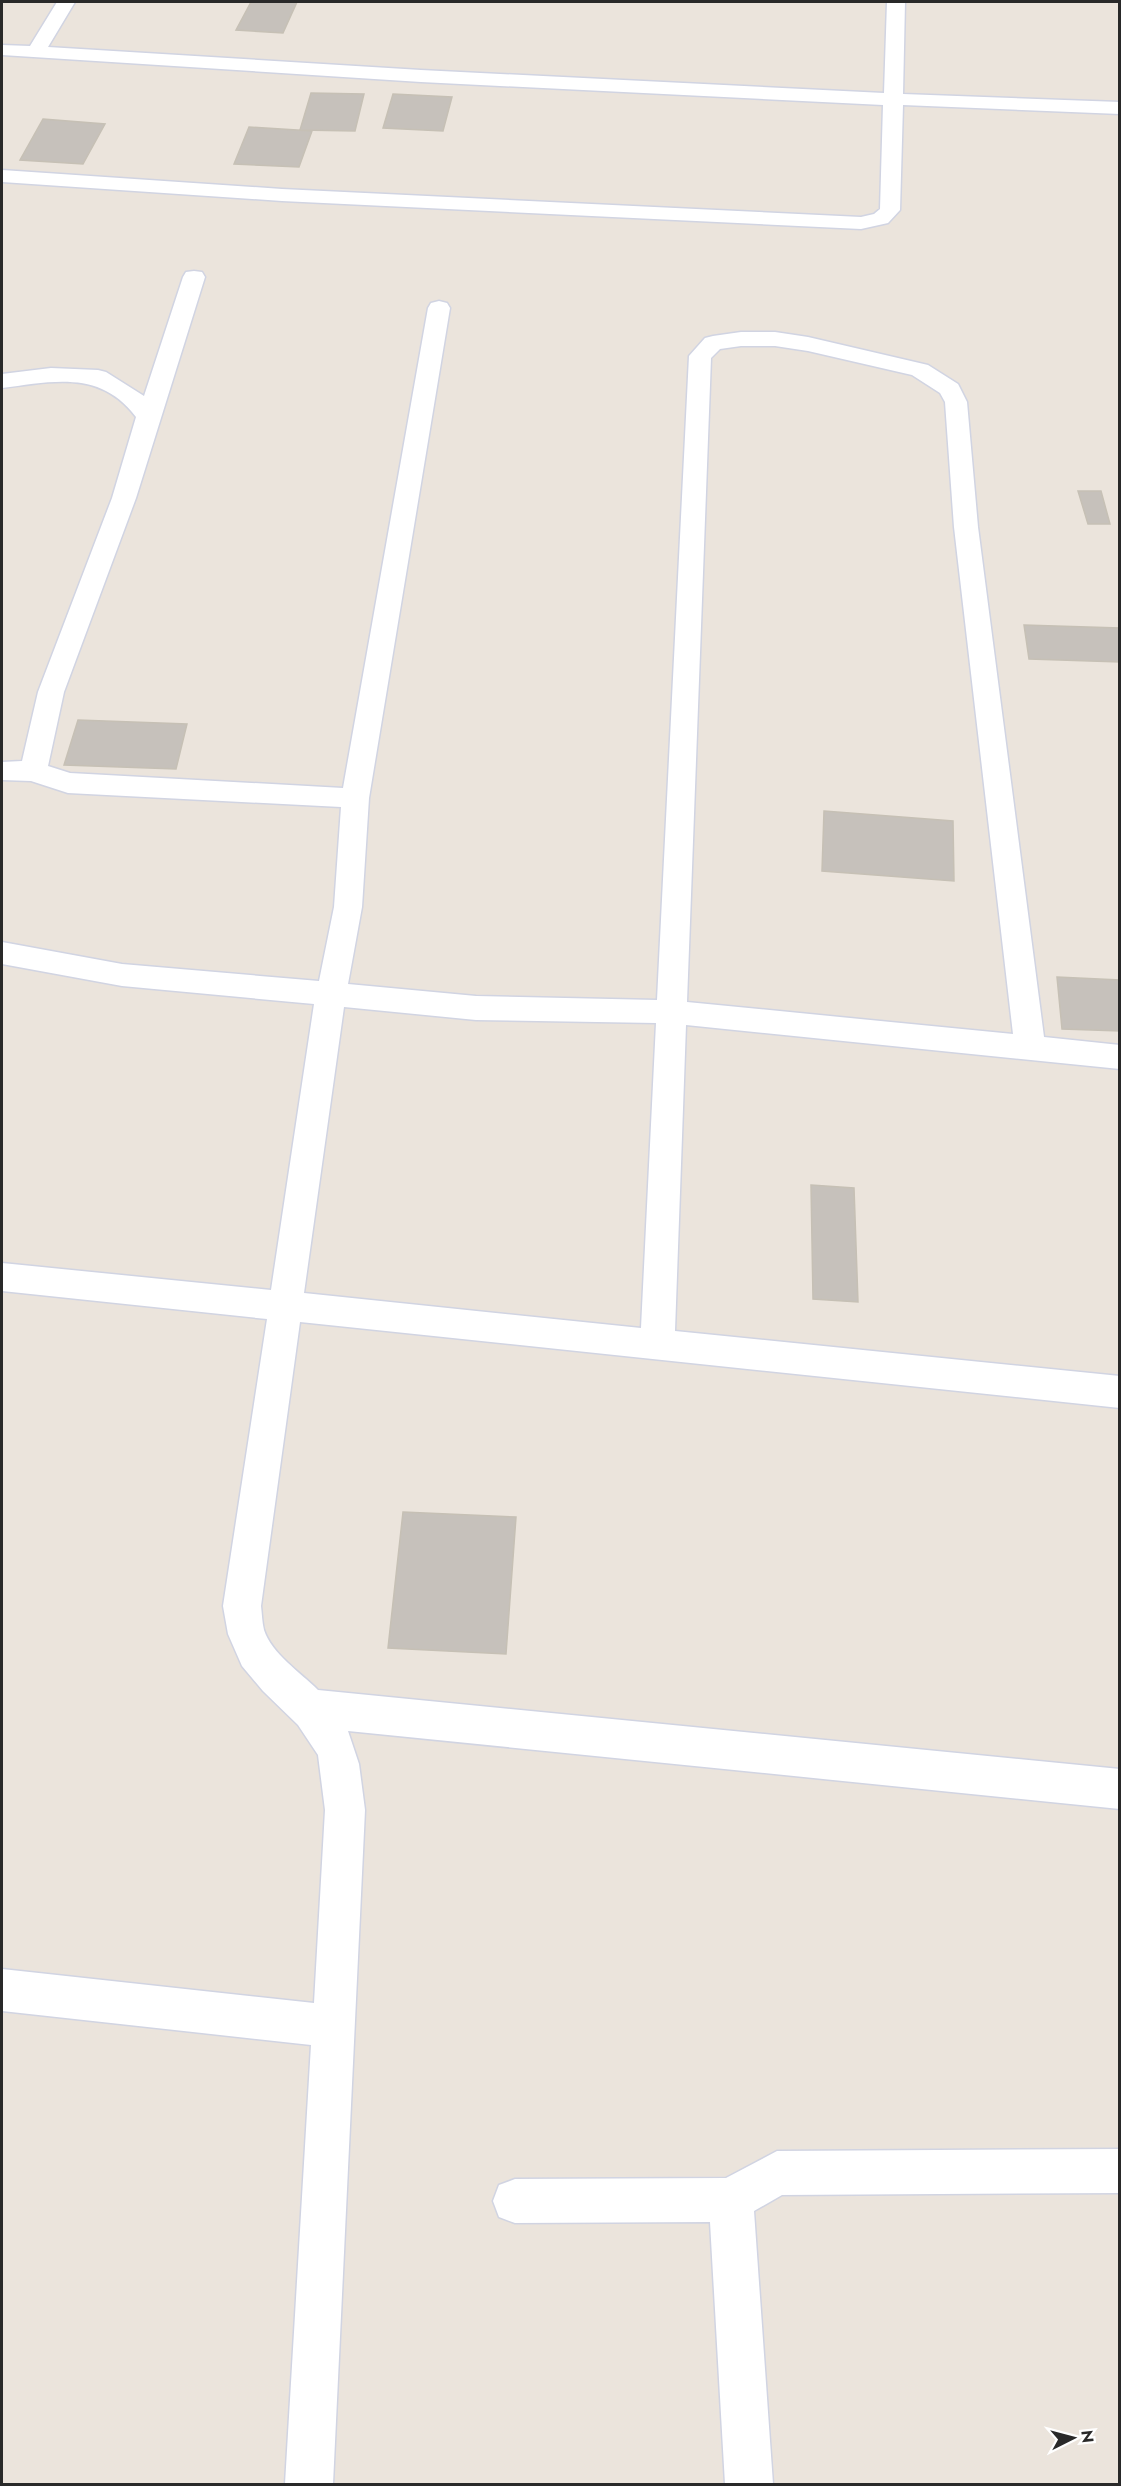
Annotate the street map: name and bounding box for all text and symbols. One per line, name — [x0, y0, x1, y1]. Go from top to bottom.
north arrow — [1043, 2408, 1103, 2468]
text: N — [1075, 2429, 1100, 2444]

